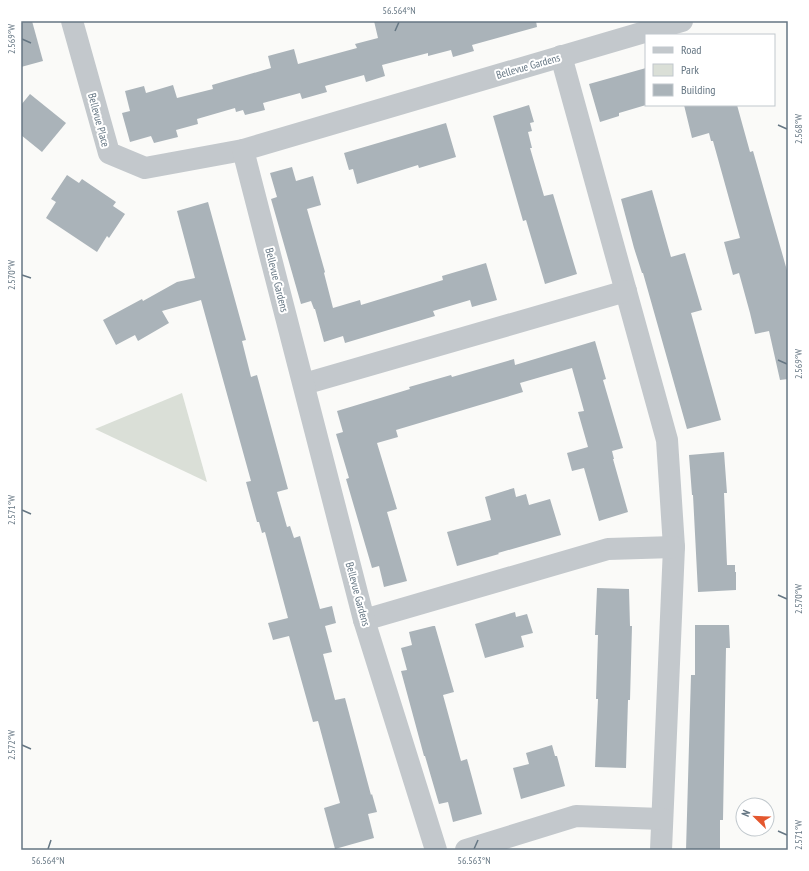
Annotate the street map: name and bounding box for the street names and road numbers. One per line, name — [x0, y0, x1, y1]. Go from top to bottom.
street label: Bellevue Gardens — [494, 50, 562, 82]
street label: Bellevue Place — [85, 91, 113, 149]
street label: Bellevue Gardens — [262, 246, 292, 314]
street label: Bellevue Gardens — [343, 560, 373, 628]

